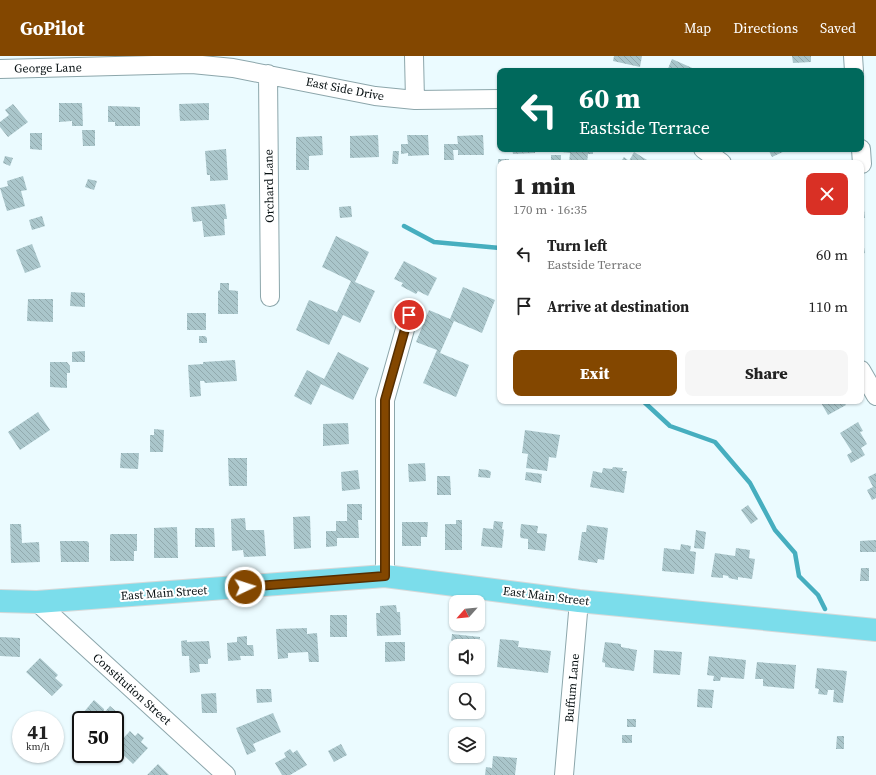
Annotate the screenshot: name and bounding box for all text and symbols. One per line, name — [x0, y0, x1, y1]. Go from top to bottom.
text: GoPilot — [20, 15, 85, 41]
text: Map — [684, 18, 711, 38]
text: Directions — [733, 18, 798, 38]
text: Saved — [820, 18, 856, 38]
street label: George Lane — [14, 59, 82, 77]
street label: East Side Drive — [304, 74, 386, 104]
text: 60 m — [579, 79, 641, 117]
icon: left — [513, 84, 565, 136]
text: Eastside Terrace — [579, 115, 710, 140]
street label: Orchard Lane — [260, 149, 278, 223]
text: 1 min — [513, 169, 576, 202]
button: close — [806, 173, 848, 215]
text: 170 m · 16:35 — [513, 201, 587, 218]
text: Turn left — [547, 235, 607, 256]
icon: left — [513, 243, 535, 265]
text: 60 m — [816, 244, 848, 265]
text: Eastside Terrace — [547, 256, 642, 273]
icon: arrive — [513, 295, 535, 317]
text: Arrive at destination — [547, 296, 689, 317]
text: 110 m — [808, 296, 848, 317]
pin — [392, 298, 426, 332]
icon: arrive — [398, 304, 420, 326]
button: Exit — [513, 350, 677, 396]
button: Share — [685, 350, 848, 396]
position arrow — [224, 566, 266, 608]
street label: East Main Street — [120, 582, 208, 604]
street label: East Main Street — [502, 583, 590, 609]
north arrow — [449, 595, 485, 631]
map controls — [449, 595, 485, 763]
button: sound — [449, 639, 485, 675]
street label: Constitution Street — [89, 650, 175, 729]
street label: Buffum Lane — [561, 653, 583, 723]
button: search — [449, 683, 485, 719]
speed limit sign: 50 — [72, 711, 124, 763]
text: 41 — [27, 718, 49, 746]
button: layers — [449, 727, 485, 763]
text: km/h — [26, 740, 50, 753]

